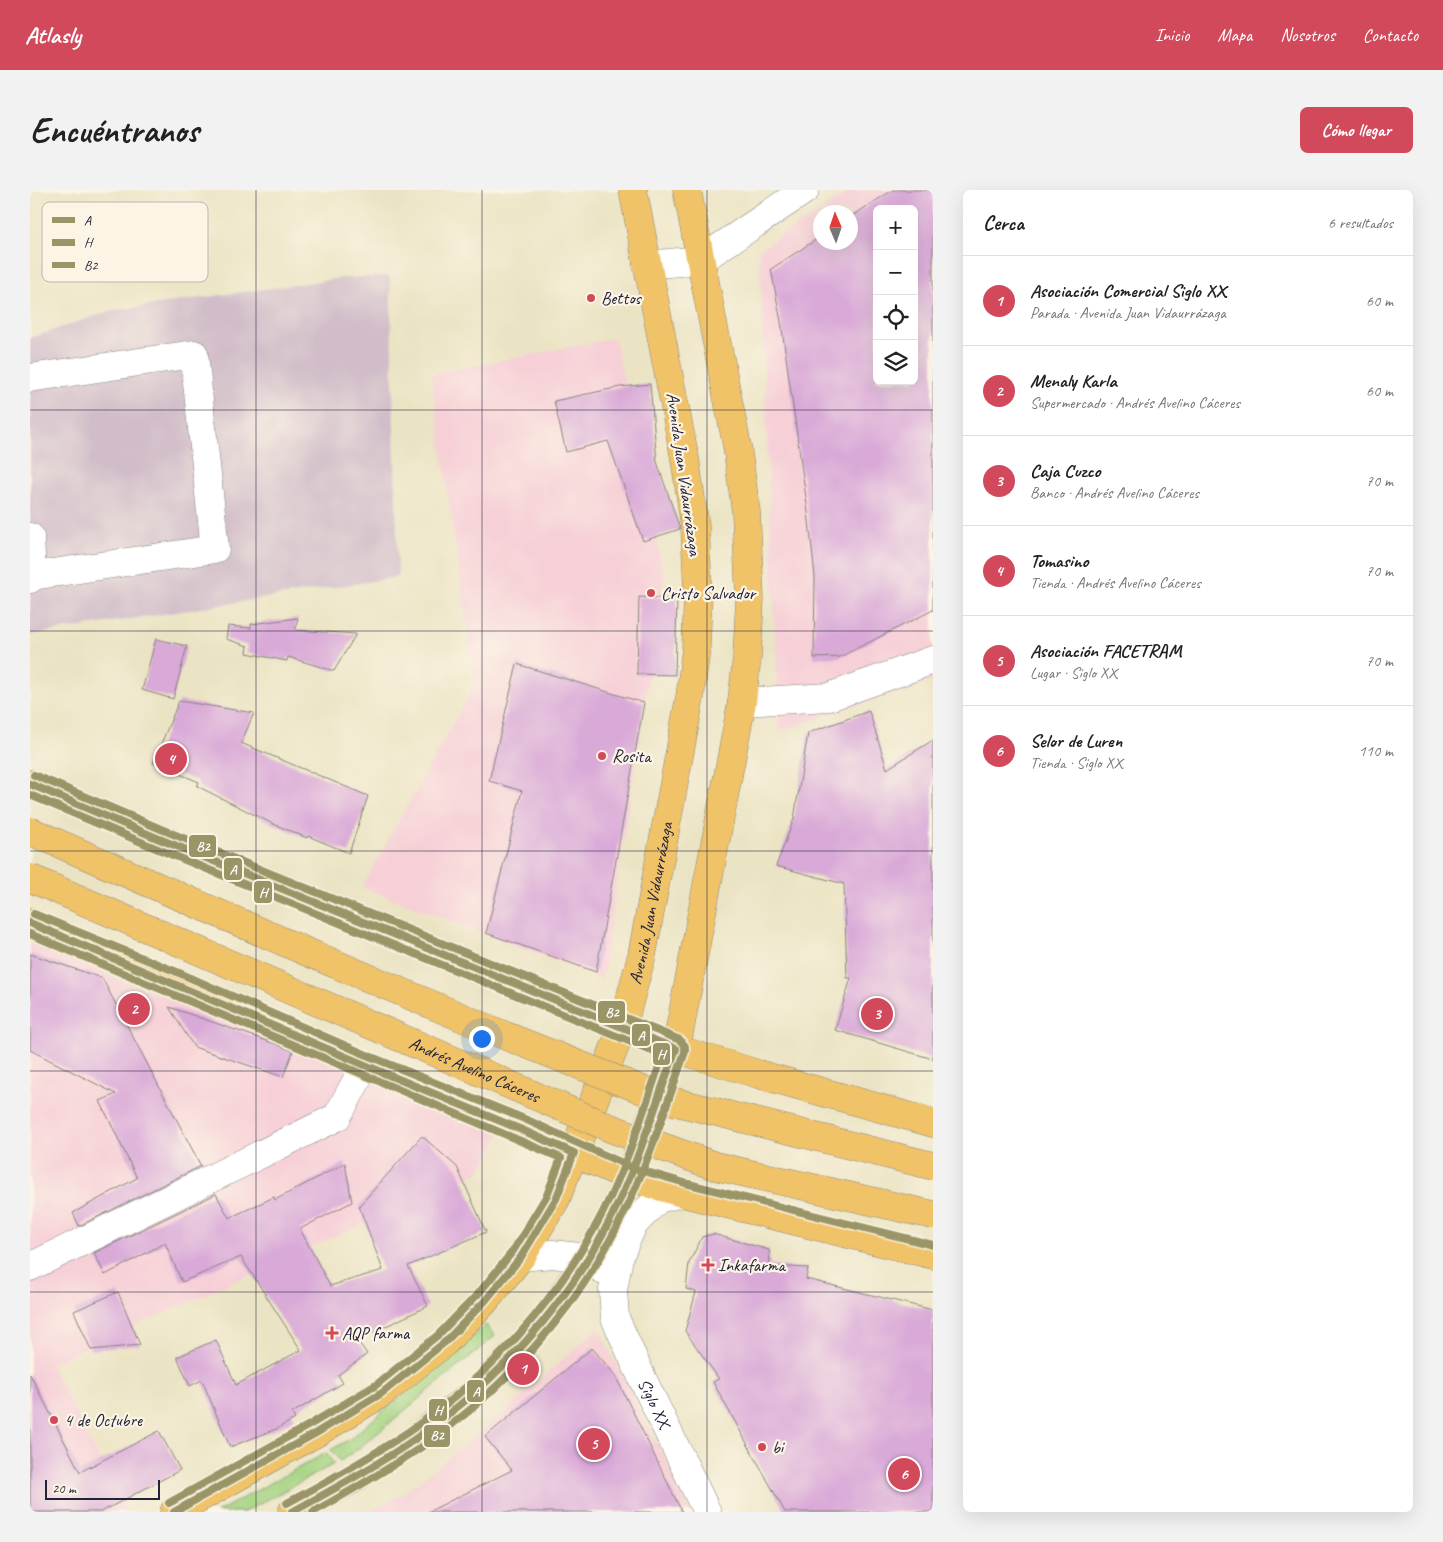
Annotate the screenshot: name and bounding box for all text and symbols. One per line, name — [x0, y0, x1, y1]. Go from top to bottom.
text: Atlasly — [25, 20, 81, 50]
text: Inicio — [1155, 24, 1189, 46]
text: Mapa — [1217, 24, 1252, 46]
text: Nosotros — [1280, 24, 1335, 46]
text: Contacto — [1363, 24, 1418, 46]
button: Cómo llegar — [1300, 107, 1413, 153]
text: Encuéntranos — [30, 108, 199, 153]
legend — [42, 202, 208, 282]
north arrow — [813, 205, 858, 250]
map controls — [873, 205, 918, 385]
button: + — [873, 205, 918, 250]
text: Cerca — [983, 210, 1024, 236]
text: A — [84, 212, 92, 229]
text: 6 resultados — [1328, 213, 1393, 233]
text: H — [84, 234, 94, 251]
button: − — [873, 250, 918, 295]
text: B2 — [84, 257, 99, 274]
text: Asociación Comercial Siglo XX — [1030, 279, 1226, 303]
place label: Bettos — [601, 287, 642, 309]
text: 1 — [995, 291, 1003, 311]
text: 60 m — [1366, 291, 1393, 311]
marker: Bettos — [585, 292, 597, 304]
button: locate — [873, 295, 918, 340]
text: Parada · Avenida Juan Vidaurrázaga — [1030, 303, 1226, 323]
button: layers — [873, 340, 918, 385]
text: Menaly Karla — [1030, 369, 1117, 393]
text: 2 — [995, 381, 1003, 401]
text: 60 m — [1366, 381, 1393, 401]
street label: Avenida Juan Vidaurrázaga — [662, 391, 707, 559]
text: Supermercado · Andrés Avelino Cáceres — [1030, 393, 1240, 413]
text: Caja Cuzco — [1030, 459, 1100, 483]
text: 3 — [995, 471, 1003, 491]
text: 70 m — [1366, 471, 1393, 491]
text: Banco · Andrés Avelino Cáceres — [1030, 483, 1199, 503]
text: Tomasino — [1030, 549, 1088, 573]
text: 4 — [995, 561, 1003, 581]
text: 70 m — [1366, 561, 1393, 581]
text: Tienda · Andrés Avelino Cáceres — [1030, 573, 1201, 593]
place label: Cristo Salvador — [661, 582, 758, 604]
marker: Cristo Salvador — [645, 587, 657, 599]
text: Asociación FACETRAM — [1030, 639, 1181, 663]
text: 5 — [996, 651, 1002, 671]
text: 70 m — [1366, 651, 1393, 671]
text: Lugar · Siglo XX — [1030, 663, 1117, 683]
text: Selor de Luren — [1030, 729, 1122, 753]
pin: 4 — [155, 740, 187, 778]
text: 6 — [995, 741, 1003, 761]
text: 110 m — [1359, 741, 1393, 761]
place label: Rosita — [612, 745, 652, 767]
marker: Rosita — [596, 750, 608, 762]
text: Tienda · Siglo XX — [1030, 753, 1122, 773]
street label: Avenida Juan Vidaurrázaga — [624, 819, 678, 987]
line badge: B2 — [188, 834, 217, 858]
text: B2 — [196, 838, 212, 855]
line badge: A — [223, 857, 243, 881]
text: A — [229, 861, 237, 878]
line badge: H — [253, 880, 273, 904]
text: H — [259, 884, 270, 901]
pin: 2 — [118, 990, 150, 1028]
pin: 3 — [861, 995, 893, 1033]
line badge: B2 — [597, 1000, 626, 1024]
text: B2 — [605, 1004, 621, 1021]
line badge: A — [631, 1023, 651, 1047]
your location — [469, 1026, 495, 1052]
text: A — [637, 1027, 645, 1044]
street label: Andrés Avelino Cáceres — [406, 1032, 545, 1108]
line badge: H — [652, 1042, 671, 1066]
text: H — [657, 1046, 668, 1063]
place label: Inkafarma — [718, 1254, 787, 1276]
marker: Inkafarma — [702, 1259, 714, 1271]
place label: AQP farma — [342, 1322, 411, 1344]
marker: AQP farma — [326, 1327, 338, 1339]
pin: 1 — [507, 1350, 539, 1388]
street label: Siglo XX — [633, 1375, 677, 1433]
line badge: A — [466, 1379, 485, 1403]
text: A — [472, 1383, 480, 1400]
line badge: H — [428, 1398, 448, 1422]
text: H — [434, 1402, 445, 1419]
place label: 4 de Octubre — [64, 1409, 143, 1431]
marker: 4 de Octubre — [48, 1414, 60, 1426]
line badge: B2 — [423, 1424, 451, 1448]
pin: 5 — [578, 1425, 610, 1463]
text: B2 — [430, 1427, 446, 1444]
place label: bi — [772, 1436, 786, 1458]
marker: bi — [756, 1441, 768, 1453]
pin: 6 — [888, 1455, 920, 1493]
scale bar — [45, 1477, 160, 1500]
text: 20 m — [52, 1480, 76, 1497]

